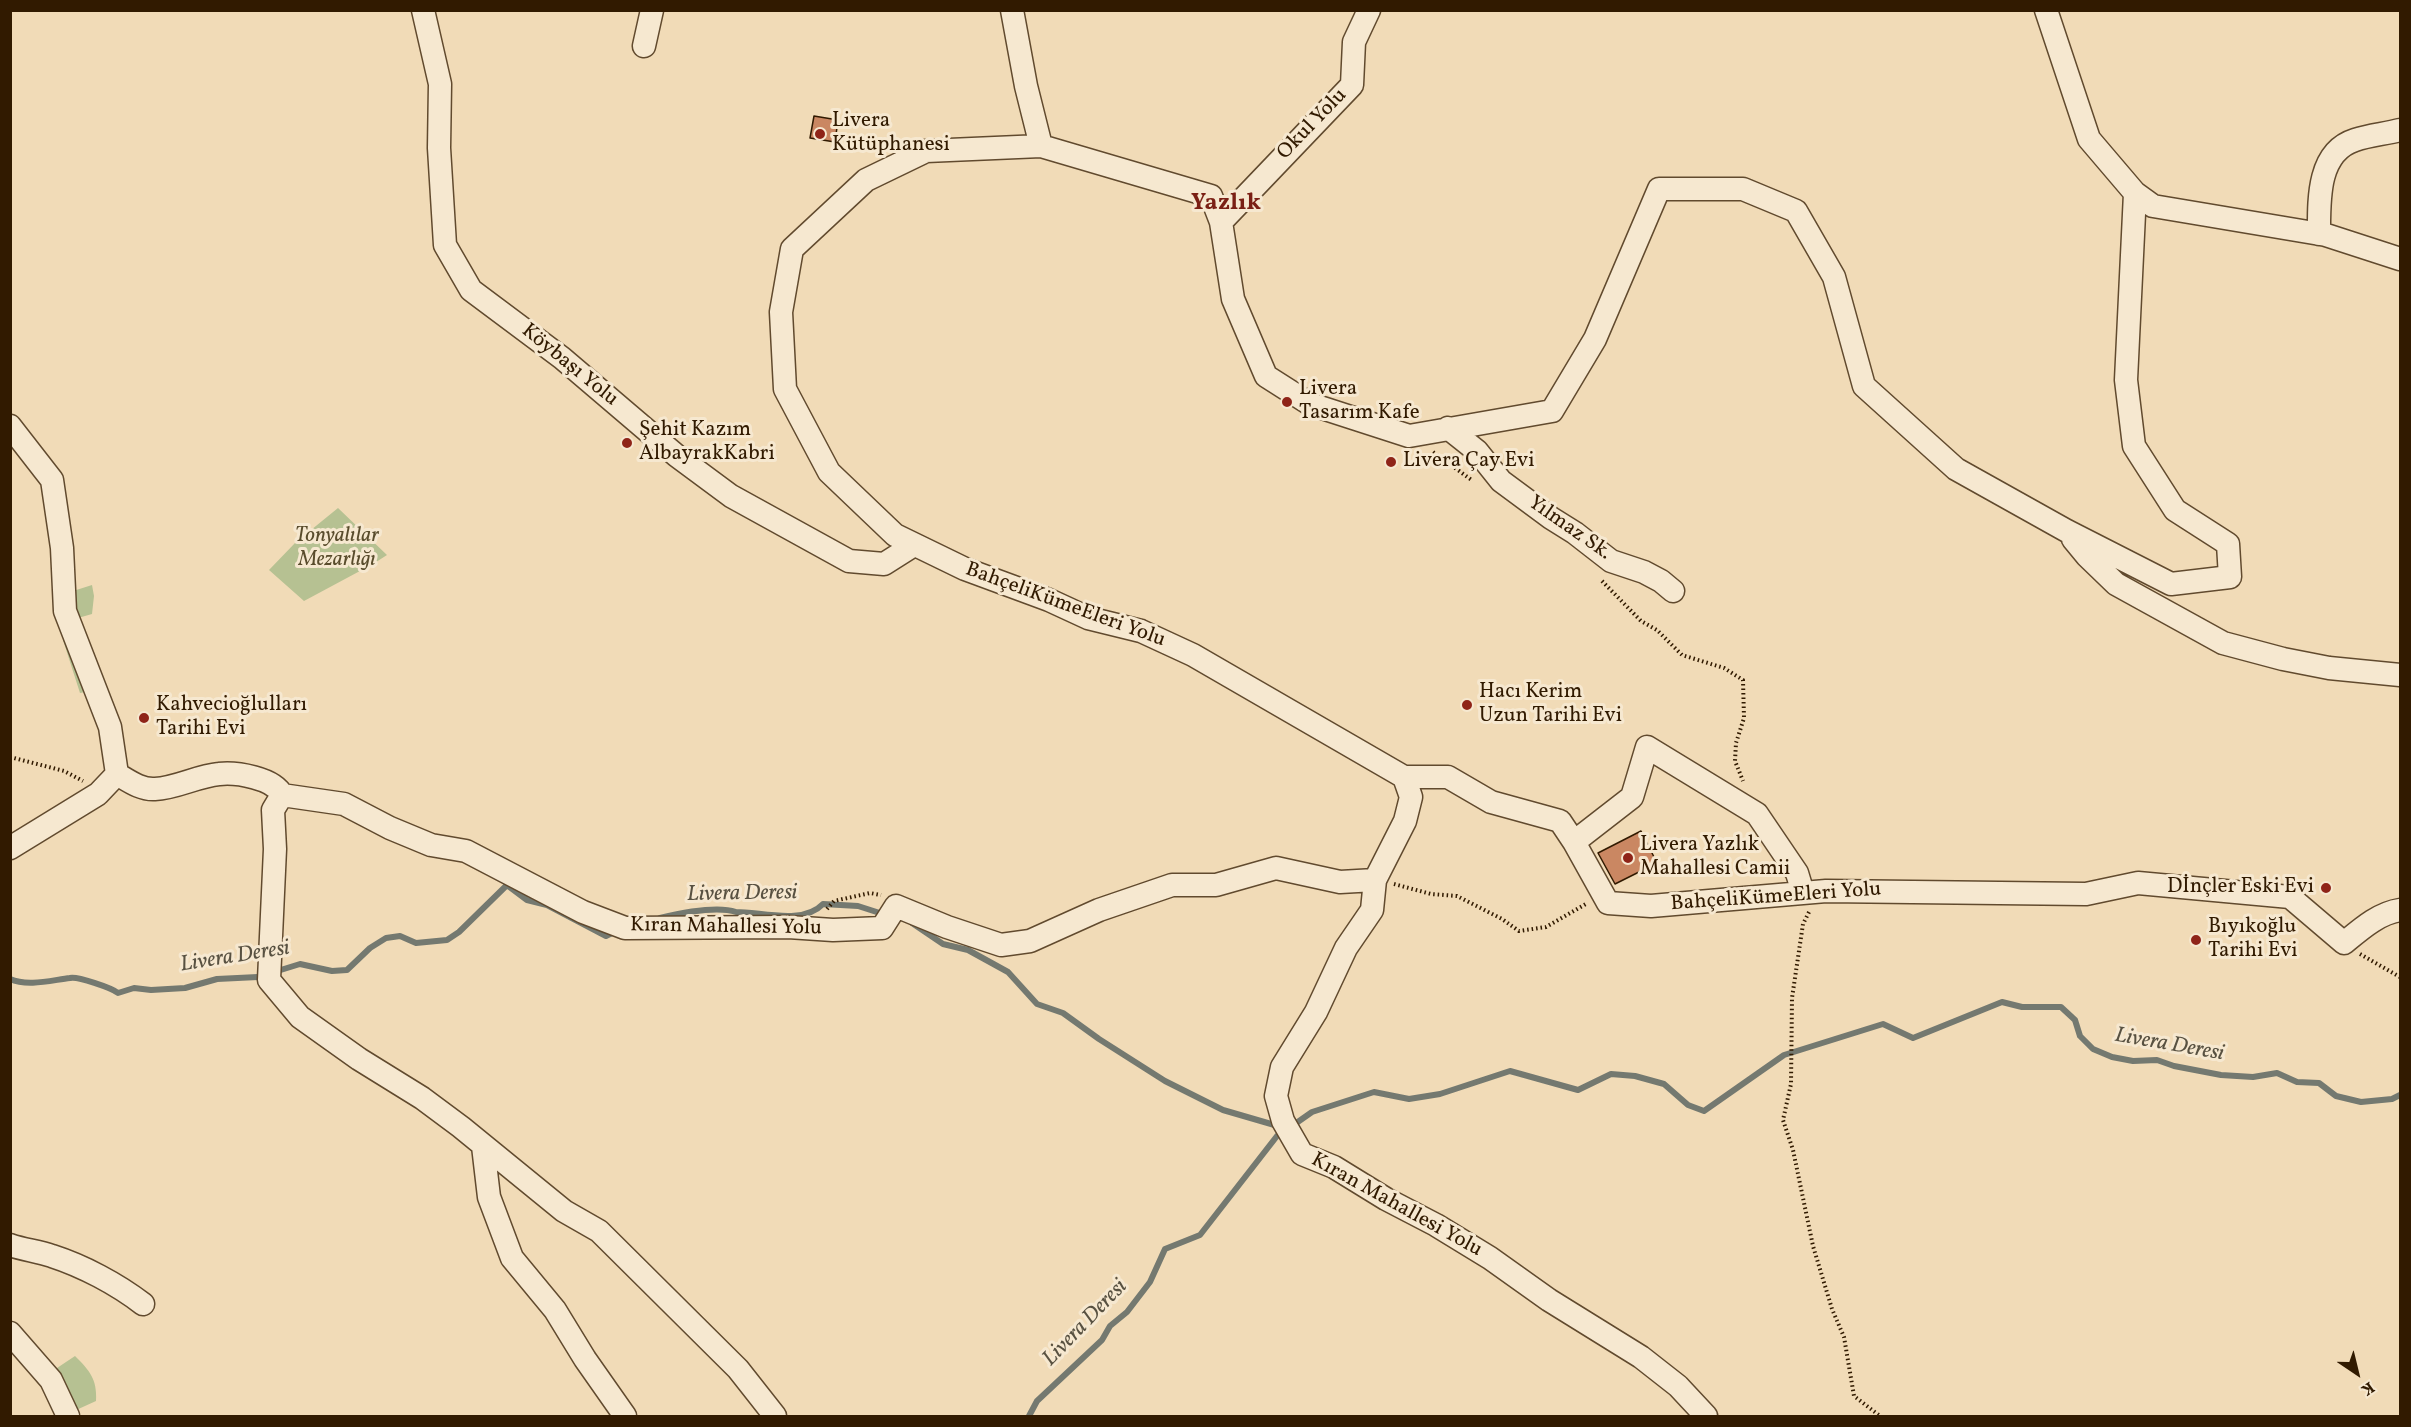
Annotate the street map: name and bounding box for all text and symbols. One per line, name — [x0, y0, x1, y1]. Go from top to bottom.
street label: Okul Yolu — [1273, 84, 1353, 166]
place label: Livera Kütüphanesi — [832, 109, 950, 159]
marker: Livera Kütüphanesi — [813, 127, 827, 141]
district label: Yazlık — [1191, 191, 1261, 219]
street label: Köybaşı Yolu — [515, 319, 623, 413]
place label: Livera Tasarım Kafe — [1299, 377, 1420, 427]
marker: Livera Tasarım Kafe — [1280, 395, 1294, 409]
place label: Şehit Kazım AlbayrakKabri — [639, 418, 775, 468]
marker: Şehit Kazım AlbayrakKabri — [620, 436, 634, 450]
place label: Livera Çay Evi — [1403, 449, 1535, 475]
marker: Livera Çay Evi — [1384, 455, 1398, 469]
street label: Yılmaz Sk. — [1522, 491, 1616, 567]
park label: Tonyalılar Mezarlığı — [295, 524, 379, 574]
street label: BahçeliKümeEleri Yolu — [961, 558, 1169, 654]
place label: Hacı Kerim Uzun Tarihi Evi — [1479, 680, 1622, 730]
place label: Kahvecioğlulları Tarihi Evi — [156, 693, 307, 743]
marker: Hacı Kerim Uzun Tarihi Evi — [1460, 698, 1474, 712]
marker: Kahvecioğlulları Tarihi Evi — [137, 711, 151, 725]
place label: Livera Yazlık Mahallesi Camii — [1640, 833, 1790, 883]
marker: Livera Yazlık Mahallesi Camii — [1621, 851, 1635, 865]
place label: Dİnçler Eski Evi — [2167, 875, 2314, 901]
street label: BahçeliKümeEleri Yolu — [1670, 878, 1882, 918]
water label: Livera Deresi — [687, 881, 797, 909]
marker: Dİnçler Eski Evi — [2319, 881, 2333, 895]
street label: Kıran Mahallesi Yolu — [630, 914, 822, 942]
place label: Bıyıkoğlu Tarihi Evi — [2208, 915, 2298, 965]
marker: Bıyıkoğlu Tarihi Evi — [2189, 933, 2203, 947]
water label: Livera Deresi — [178, 936, 292, 980]
water label: Livera Deresi — [2112, 1023, 2226, 1069]
street label: Kıran Mahallesi Yolu — [1306, 1148, 1486, 1264]
water label: Livera Deresi — [1038, 1275, 1134, 1373]
north arrow — [2327, 1343, 2387, 1403]
text: K — [2356, 1375, 2378, 1400]

